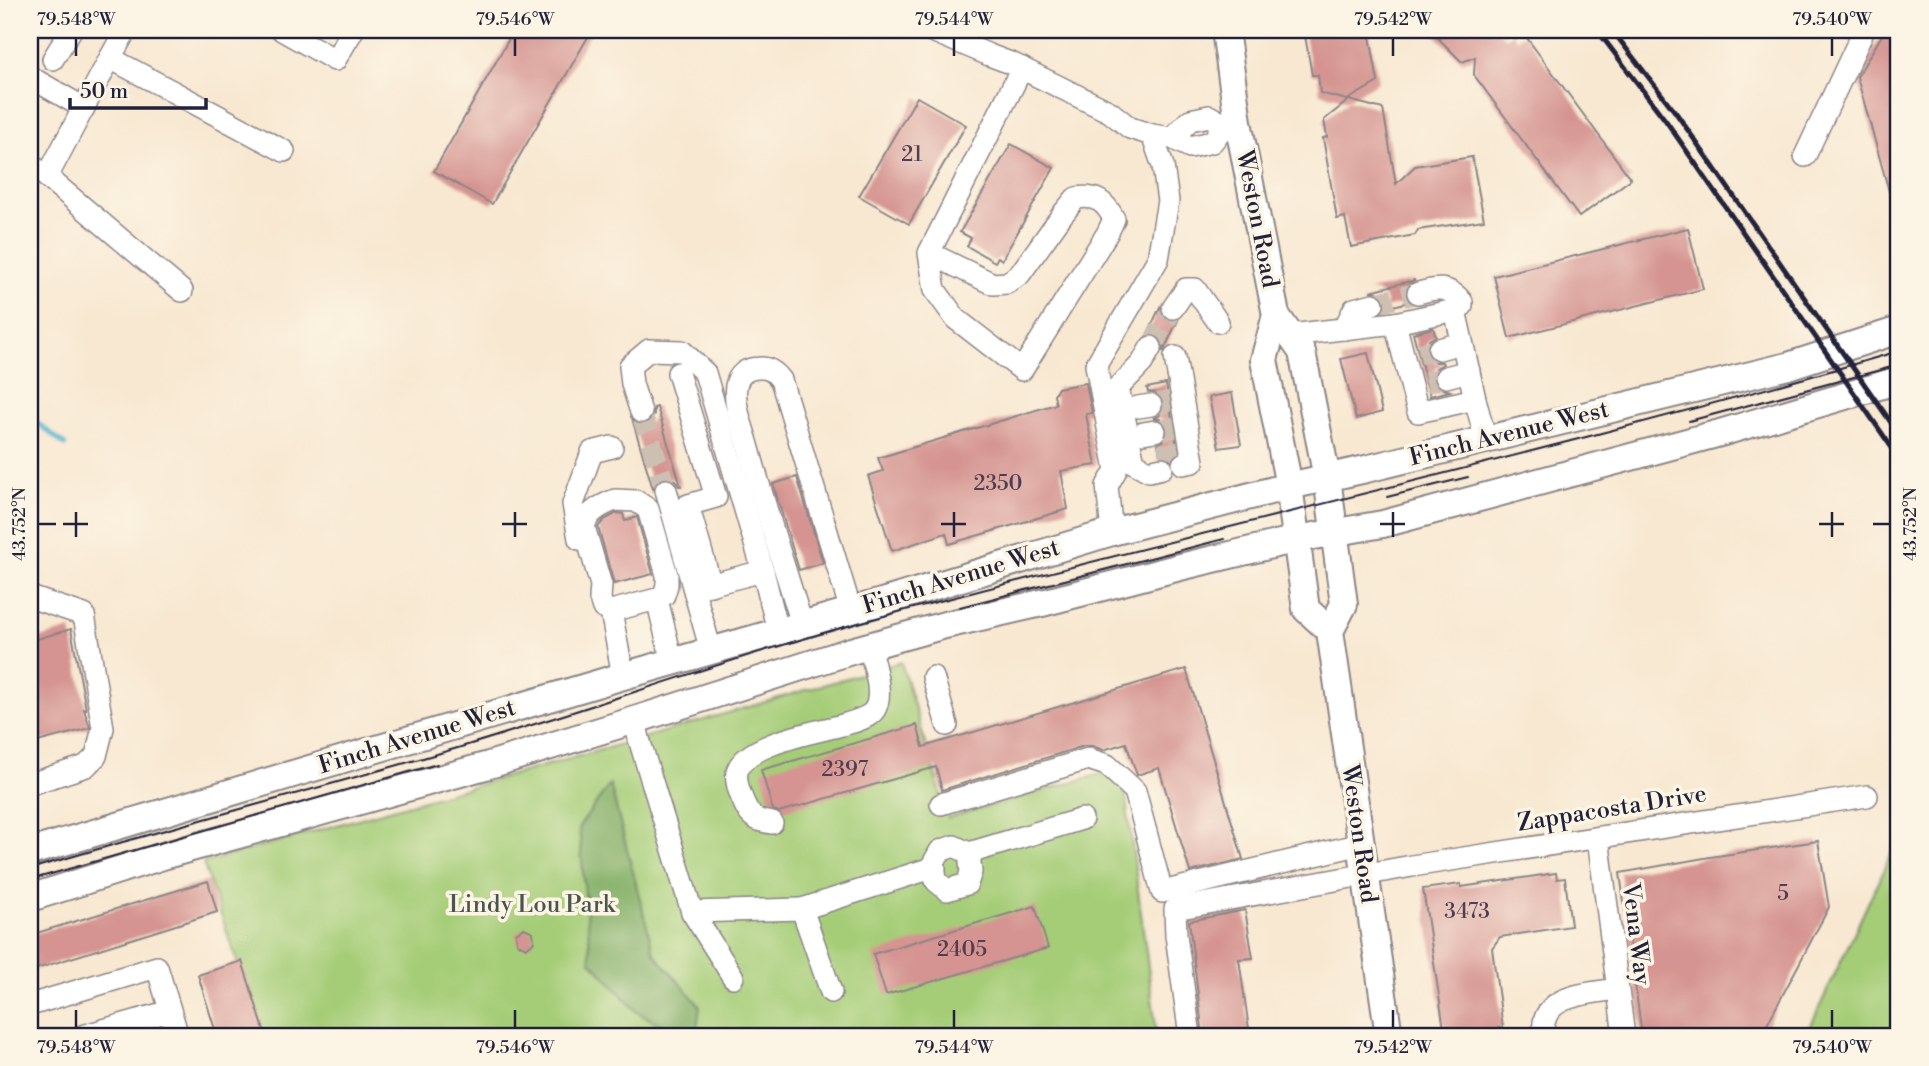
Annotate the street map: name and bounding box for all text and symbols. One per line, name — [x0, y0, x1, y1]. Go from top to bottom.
text: 79.548°W — [37, 8, 116, 31]
text: 79.546°W — [476, 8, 555, 31]
text: 79.544°W — [915, 8, 994, 31]
text: 79.542°W — [1354, 8, 1433, 31]
text: 79.540°W — [1792, 8, 1872, 31]
scale bar — [70, 66, 206, 110]
text: 50 m — [80, 79, 128, 105]
house number: 21 — [901, 142, 923, 168]
street label: Weston Road — [1229, 147, 1285, 291]
street label: Finch Avenue West — [1406, 395, 1612, 473]
house number: 2350 — [973, 471, 1023, 497]
text: 43.752°N — [8, 487, 31, 561]
text: 43.752°N — [1899, 487, 1922, 561]
street label: Finch Avenue West — [859, 533, 1064, 621]
street label: Finch Avenue West — [315, 693, 520, 781]
house number: 2397 — [822, 757, 869, 783]
street label: Weston Road — [1334, 762, 1384, 906]
street label: Zappacosta Drive — [1515, 779, 1709, 839]
street label: Vena Way — [1615, 880, 1657, 987]
house number: 5 — [1777, 881, 1789, 907]
park label: Lindy Lou Park — [449, 890, 617, 920]
house number: 3473 — [1444, 899, 1490, 925]
house number: 2405 — [937, 937, 987, 963]
text: 79.548°W — [37, 1036, 116, 1059]
text: 79.546°W — [476, 1036, 555, 1059]
text: 79.544°W — [915, 1036, 994, 1059]
text: 79.542°W — [1354, 1036, 1433, 1059]
text: 79.540°W — [1792, 1036, 1872, 1059]

